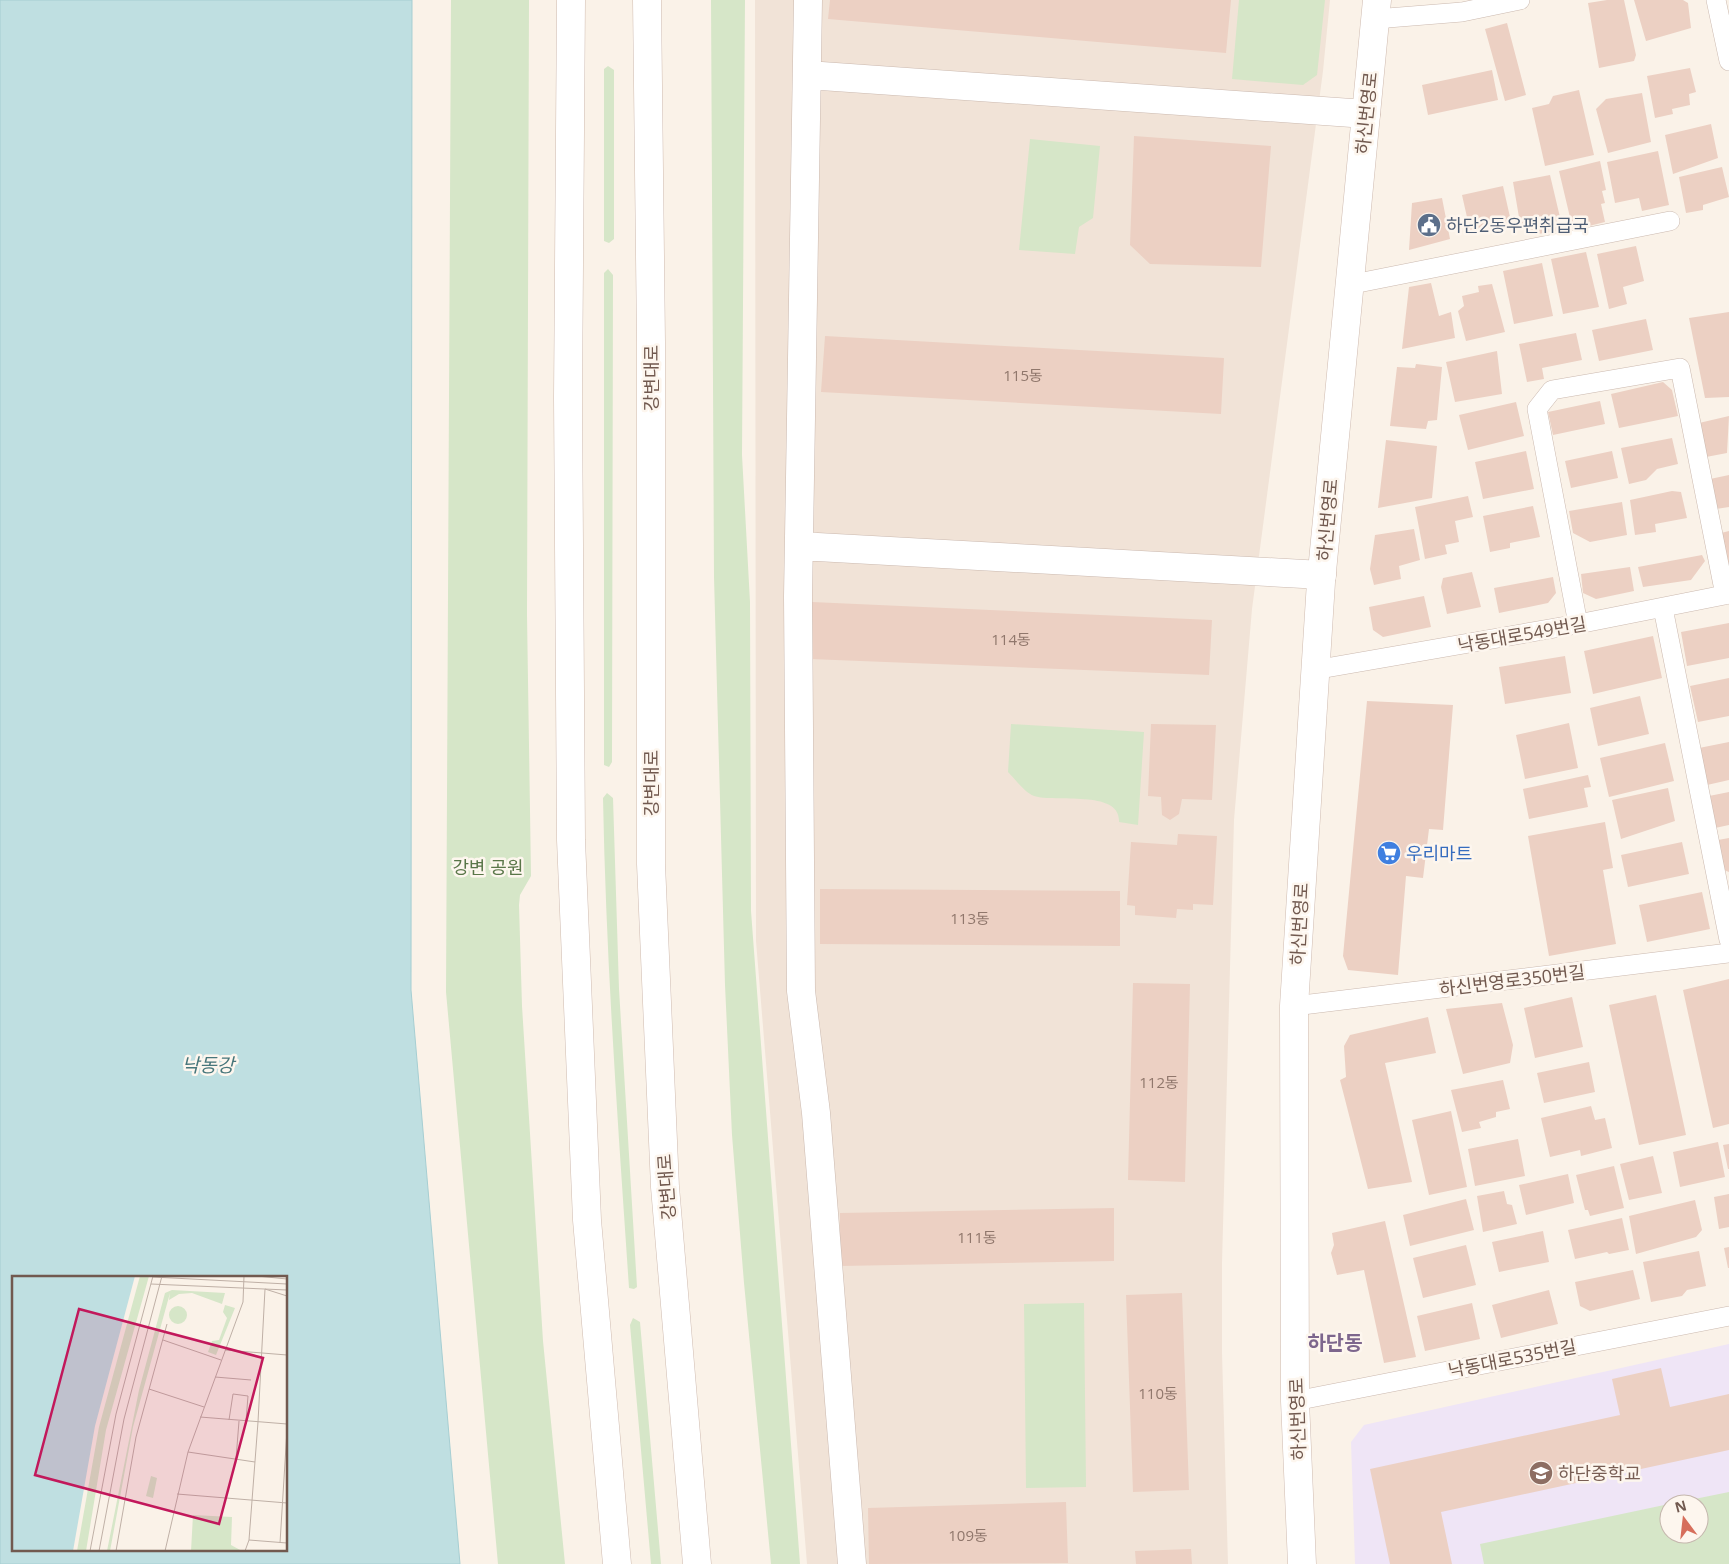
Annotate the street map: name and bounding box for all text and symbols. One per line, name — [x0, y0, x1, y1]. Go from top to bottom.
street label: 하신번영로 — [1350, 71, 1382, 155]
public building icon: 하단2동우편취급국 — [1416, 212, 1442, 238]
place label: 하단2동우편취급국 — [1446, 213, 1589, 237]
street label: 강변대로 — [639, 345, 663, 411]
house number: 115동 — [1003, 365, 1043, 385]
street label: 하신번영로 — [1311, 478, 1343, 562]
street label: 낙동대로549번길 — [1456, 611, 1588, 657]
house number: 114동 — [991, 629, 1031, 649]
street label: 강변대로 — [639, 750, 663, 816]
supermarket icon: 우리마트 — [1376, 840, 1402, 866]
place label: 우리마트 — [1406, 841, 1472, 865]
park label: 강변 공원 — [453, 855, 523, 879]
street label: 하신번영로 — [1285, 882, 1313, 966]
house number: 113동 — [950, 908, 990, 928]
street label: 하신번영로350번길 — [1438, 959, 1586, 1001]
water label: 낙동강 — [182, 1052, 237, 1078]
house number: 112동 — [1139, 1072, 1179, 1092]
street label: 강변대로 — [652, 1153, 680, 1221]
house number: 111동 — [957, 1227, 997, 1247]
inset map — [12, 1276, 288, 1552]
district label: 하단동 — [1307, 1329, 1363, 1356]
street label: 낙동대로535번길 — [1446, 1334, 1578, 1382]
street label: 하신번영로 — [1284, 1377, 1310, 1461]
house number: 110동 — [1138, 1383, 1178, 1403]
school or university icon: 하단중학교 — [1528, 1460, 1554, 1486]
place label: 하단중학교 — [1558, 1461, 1641, 1485]
north arrow — [1659, 1494, 1709, 1544]
text: N — [1673, 1495, 1688, 1517]
house number: 109동 — [948, 1525, 988, 1545]

